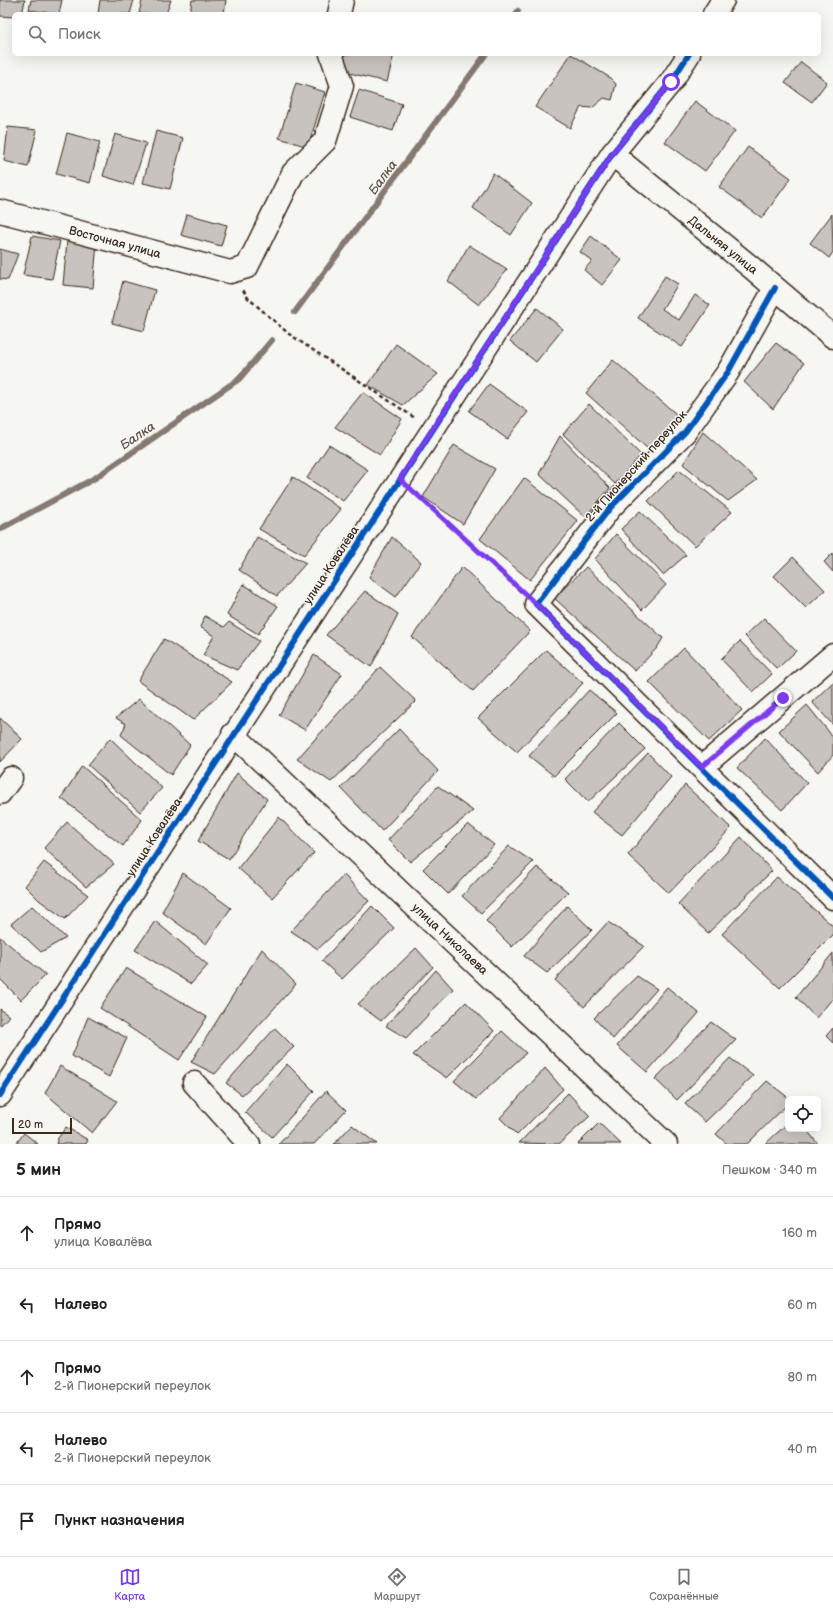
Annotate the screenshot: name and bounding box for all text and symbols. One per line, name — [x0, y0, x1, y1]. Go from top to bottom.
search box — [12, 12, 821, 56]
icon: search — [26, 23, 48, 45]
text: Поиск — [58, 25, 101, 44]
route start — [662, 73, 680, 91]
water label: Балка — [365, 157, 401, 198]
street label: Дальняя улица — [685, 213, 760, 278]
street label: Восточная улица — [67, 223, 162, 262]
street label: 2-й Пионерский переулок — [582, 407, 691, 525]
water label: Балка — [117, 418, 158, 453]
street label: улица Ковалёва — [300, 523, 362, 607]
route end — [774, 689, 792, 707]
street label: улица Ковалёва — [123, 795, 185, 879]
street label: улица Николаева — [409, 900, 491, 978]
map controls — [785, 1096, 821, 1132]
button: locate — [785, 1096, 821, 1132]
scale bar — [12, 1116, 72, 1135]
text: 20 m — [18, 1118, 43, 1131]
text: 5 мин — [16, 1160, 61, 1180]
text: Пешком · 340 m — [722, 1162, 817, 1178]
text: Прямо — [54, 1215, 101, 1234]
icon: ahead — [16, 1222, 38, 1244]
text: 160 m — [782, 1225, 817, 1241]
text: улица Ковалёва — [54, 1234, 152, 1250]
icon: left — [16, 1294, 38, 1316]
text: Налево — [54, 1295, 107, 1314]
text: 60 m — [787, 1297, 817, 1313]
text: Прямо — [54, 1359, 101, 1378]
icon: ahead — [16, 1366, 38, 1388]
text: 80 m — [788, 1369, 817, 1385]
text: 2-й Пионерский переулок — [54, 1378, 211, 1394]
text: Налево — [54, 1431, 107, 1450]
icon: left — [16, 1438, 38, 1460]
text: 40 m — [787, 1441, 817, 1457]
text: 2-й Пионерский переулок — [54, 1450, 211, 1466]
icon: arrive — [16, 1510, 38, 1532]
text: Пункт назначения — [54, 1511, 185, 1530]
tab: Карта — [114, 1566, 145, 1603]
tab: Маршрут — [374, 1566, 421, 1603]
tab: Сохранённые — [649, 1566, 719, 1603]

